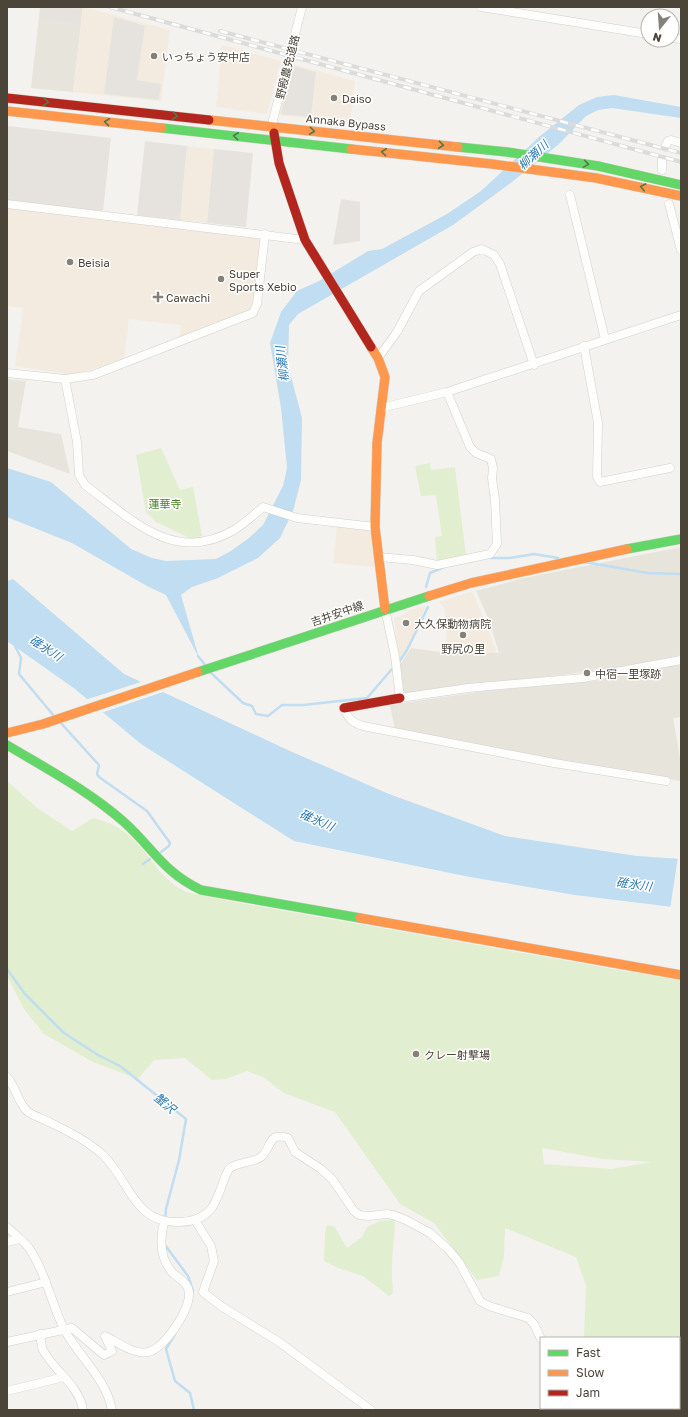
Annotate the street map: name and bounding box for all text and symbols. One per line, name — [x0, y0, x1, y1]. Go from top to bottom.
north arrow — [640, 8, 680, 48]
text: N — [651, 31, 663, 45]
street label: 野殿農免道路 — [273, 33, 301, 101]
place label: いっちょう安中店 — [162, 50, 250, 63]
marker: いっちょう安中店 — [149, 51, 159, 61]
place label: Daiso — [342, 92, 372, 105]
marker: Daiso — [329, 93, 339, 103]
one-way arrow — [43, 97, 49, 106]
one-way arrow — [172, 111, 178, 120]
street label: Annaka Bypass — [305, 111, 387, 133]
one-way arrow — [104, 118, 110, 127]
one-way arrow — [309, 126, 315, 135]
one-way arrow — [233, 132, 239, 141]
water label: 柳瀬川 — [515, 136, 553, 173]
one-way arrow — [438, 140, 444, 149]
one-way arrow — [381, 148, 387, 157]
one-way arrow — [583, 159, 589, 168]
one-way arrow — [640, 183, 646, 192]
place label: Beisia — [78, 256, 110, 269]
marker: Beisia — [65, 257, 75, 267]
place label: Super Sports Xebio — [229, 267, 297, 293]
marker: Super Sports Xebio — [216, 274, 226, 284]
place label: Cawachi — [166, 291, 210, 304]
marker: Cawachi — [153, 292, 163, 302]
water label: 柳瀬川 — [272, 343, 292, 383]
park label: 蓮華寺 — [149, 497, 182, 510]
street label: 吉井安中線 — [309, 598, 365, 628]
place label: 大久保動物病院 — [414, 617, 491, 630]
marker: 大久保動物病院 — [401, 618, 411, 628]
marker: 野尻の里 — [458, 630, 468, 640]
water label: 碓氷川 — [27, 632, 67, 665]
place label: 野尻の里 — [441, 642, 485, 655]
place label: 中宿一里塚跡 — [595, 667, 661, 680]
marker: 中宿一里塚跡 — [582, 668, 592, 678]
water label: 碓氷川 — [297, 806, 338, 835]
water label: 碓氷川 — [615, 874, 655, 894]
place label: クレー射撃場 — [424, 1048, 490, 1061]
marker: クレー射撃場 — [411, 1049, 421, 1059]
water label: 蟹沢 — [151, 1090, 181, 1118]
legend — [540, 1337, 680, 1409]
text: Fast — [576, 1345, 601, 1360]
text: Slow — [576, 1365, 604, 1380]
text: Jam — [576, 1385, 600, 1400]

